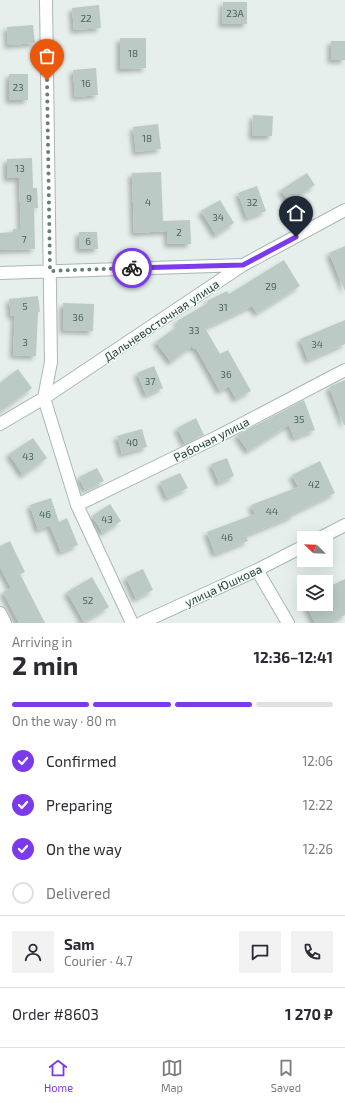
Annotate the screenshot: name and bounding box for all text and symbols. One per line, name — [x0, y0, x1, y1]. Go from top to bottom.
house number: 23А — [226, 7, 244, 19]
house number: 22 — [80, 12, 92, 24]
pin — [30, 39, 64, 80]
icon: bag — [36, 45, 58, 67]
house number: 18 — [128, 47, 138, 59]
house number: 16 — [81, 77, 91, 89]
house number: 23 — [12, 81, 24, 93]
house number: 18 — [142, 132, 152, 144]
house number: 13 — [15, 162, 25, 174]
house number: 9 — [26, 192, 32, 204]
house number: 4 — [145, 196, 151, 208]
house number: 32 — [246, 196, 258, 208]
pin — [279, 196, 313, 237]
icon: home — [285, 202, 307, 224]
house number: 34 — [212, 211, 224, 223]
house number: 2 — [176, 226, 182, 238]
house number: 7 — [21, 233, 27, 245]
house number: 6 — [85, 235, 91, 247]
courier — [112, 248, 152, 288]
icon: bike — [121, 257, 143, 279]
street label: Дальневосточная улица — [101, 276, 222, 365]
house number: 29 — [265, 280, 277, 292]
house number: 5 — [22, 300, 28, 312]
house number: 31 — [218, 301, 228, 313]
house number: 36 — [72, 311, 84, 323]
house number: 33 — [188, 324, 200, 336]
house number: 3 — [22, 336, 28, 348]
house number: 34 — [311, 338, 323, 350]
house number: 36 — [220, 368, 232, 380]
house number: 37 — [145, 375, 155, 387]
house number: 35 — [294, 413, 304, 425]
street label: Рабочая улица — [171, 414, 252, 465]
house number: 40 — [126, 436, 138, 448]
house number: 43 — [22, 450, 34, 462]
house number: 42 — [308, 478, 320, 490]
house number: 44 — [266, 505, 278, 517]
house number: 46 — [39, 508, 51, 520]
house number: 43 — [101, 513, 113, 525]
house number: 46 — [221, 531, 233, 543]
north arrow — [297, 531, 333, 567]
map controls — [297, 531, 333, 611]
street label: улица Юшкова — [182, 561, 264, 610]
button: layers — [297, 575, 333, 611]
house number: 52 — [83, 594, 94, 606]
text: Arriving in — [12, 634, 72, 650]
text: 12:36–12:41 — [254, 648, 333, 666]
text: 2 min — [12, 649, 78, 680]
text: On the way · 80 m — [12, 713, 116, 729]
icon: check — [12, 750, 34, 772]
text: Confirmed — [46, 752, 117, 770]
text: 12:06 — [302, 753, 333, 769]
icon: check — [12, 794, 34, 816]
text: Preparing — [46, 796, 112, 814]
text: 12:22 — [303, 797, 333, 813]
icon: check — [12, 838, 34, 860]
text: On the way — [46, 840, 122, 858]
text: 12:26 — [303, 841, 333, 857]
text: Delivered — [46, 884, 111, 902]
button: person — [12, 931, 54, 973]
button: chat — [239, 931, 281, 973]
button: phone — [291, 931, 333, 973]
text: Sam — [64, 935, 95, 953]
text: Courier · 4.7 — [64, 953, 133, 969]
text: Order #8603 — [12, 1005, 99, 1023]
text: 1 270 ₽ — [285, 1005, 333, 1023]
tab: Home — [44, 1057, 73, 1094]
tab: Map — [161, 1057, 183, 1094]
tab: Saved — [271, 1057, 301, 1094]

